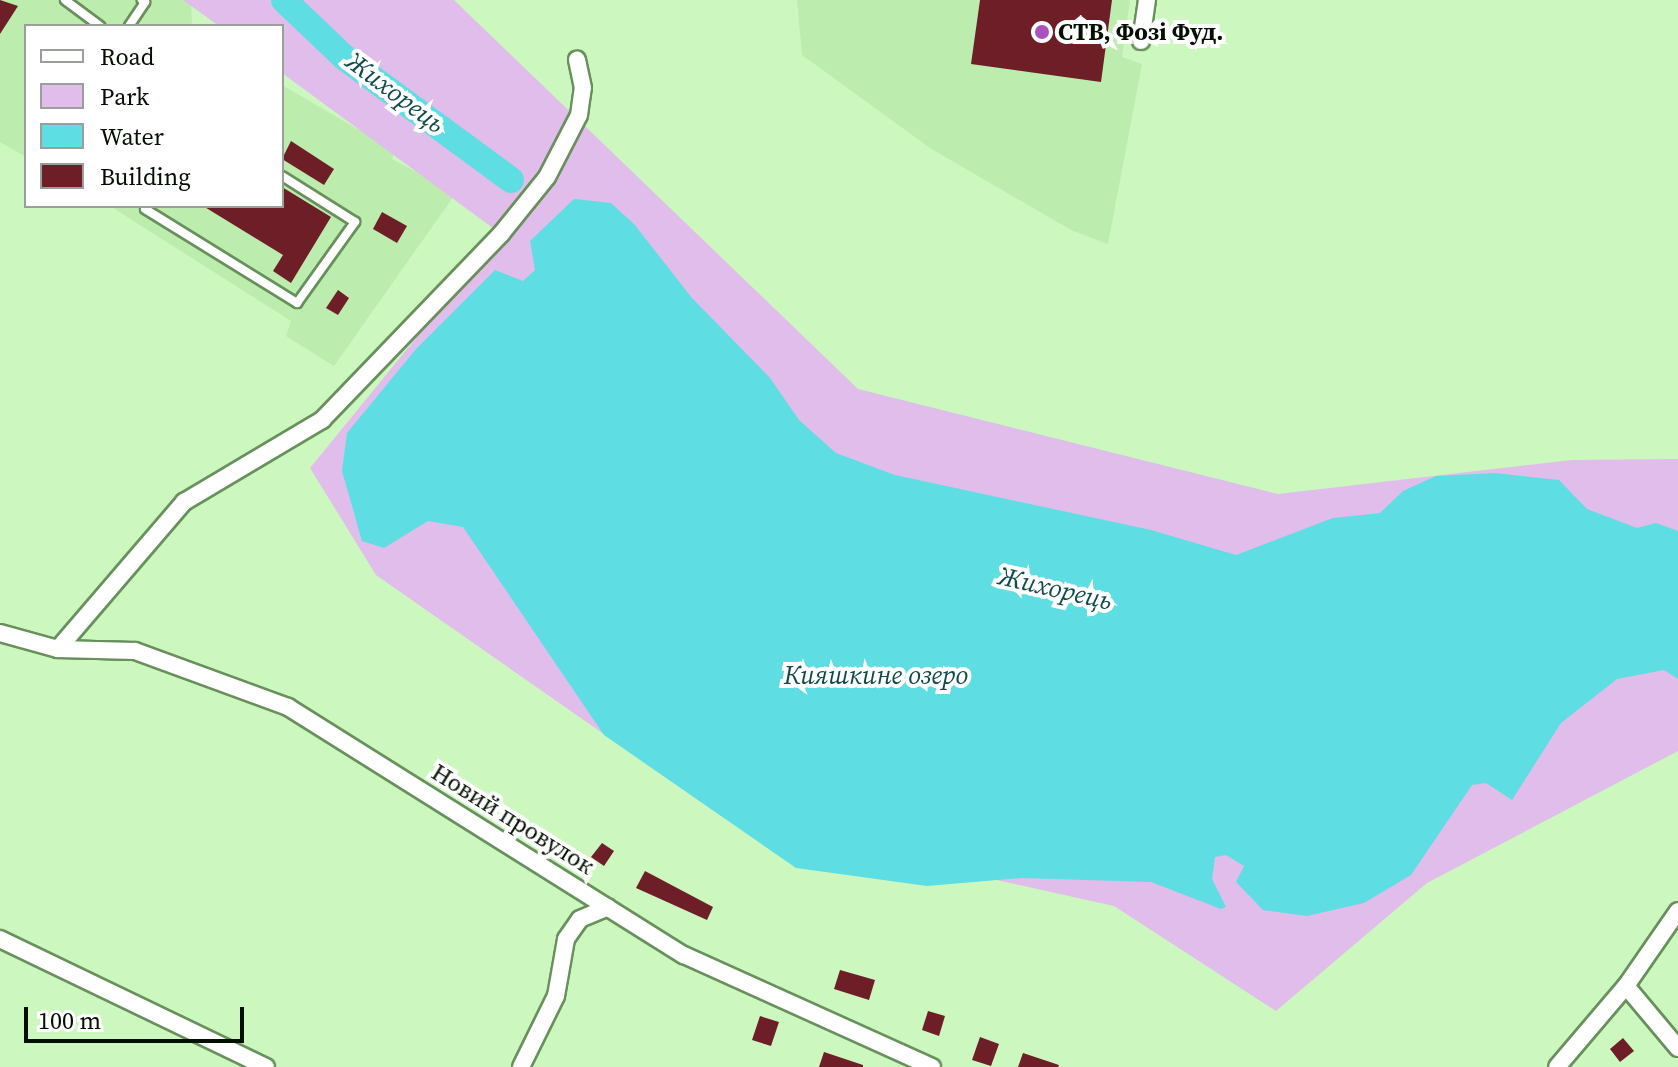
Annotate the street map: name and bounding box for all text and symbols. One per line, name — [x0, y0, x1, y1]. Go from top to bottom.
place label: СТВ, Фозі Фуд. — [1058, 18, 1224, 46]
marker: СТВ, Фозі Фуд. — [1033, 23, 1051, 41]
legend — [24, 24, 284, 208]
text: Road — [100, 40, 154, 73]
water label: Жихорець — [340, 46, 450, 140]
text: Park — [100, 80, 149, 113]
text: Water — [100, 120, 164, 153]
text: Building — [100, 160, 191, 193]
water label: Жихорець — [995, 561, 1115, 617]
water label: Кияшкине озеро — [784, 660, 968, 692]
street label: Новий провулок — [426, 757, 600, 881]
scale bar — [28, 991, 248, 1041]
text: 100 m — [38, 1004, 101, 1037]

